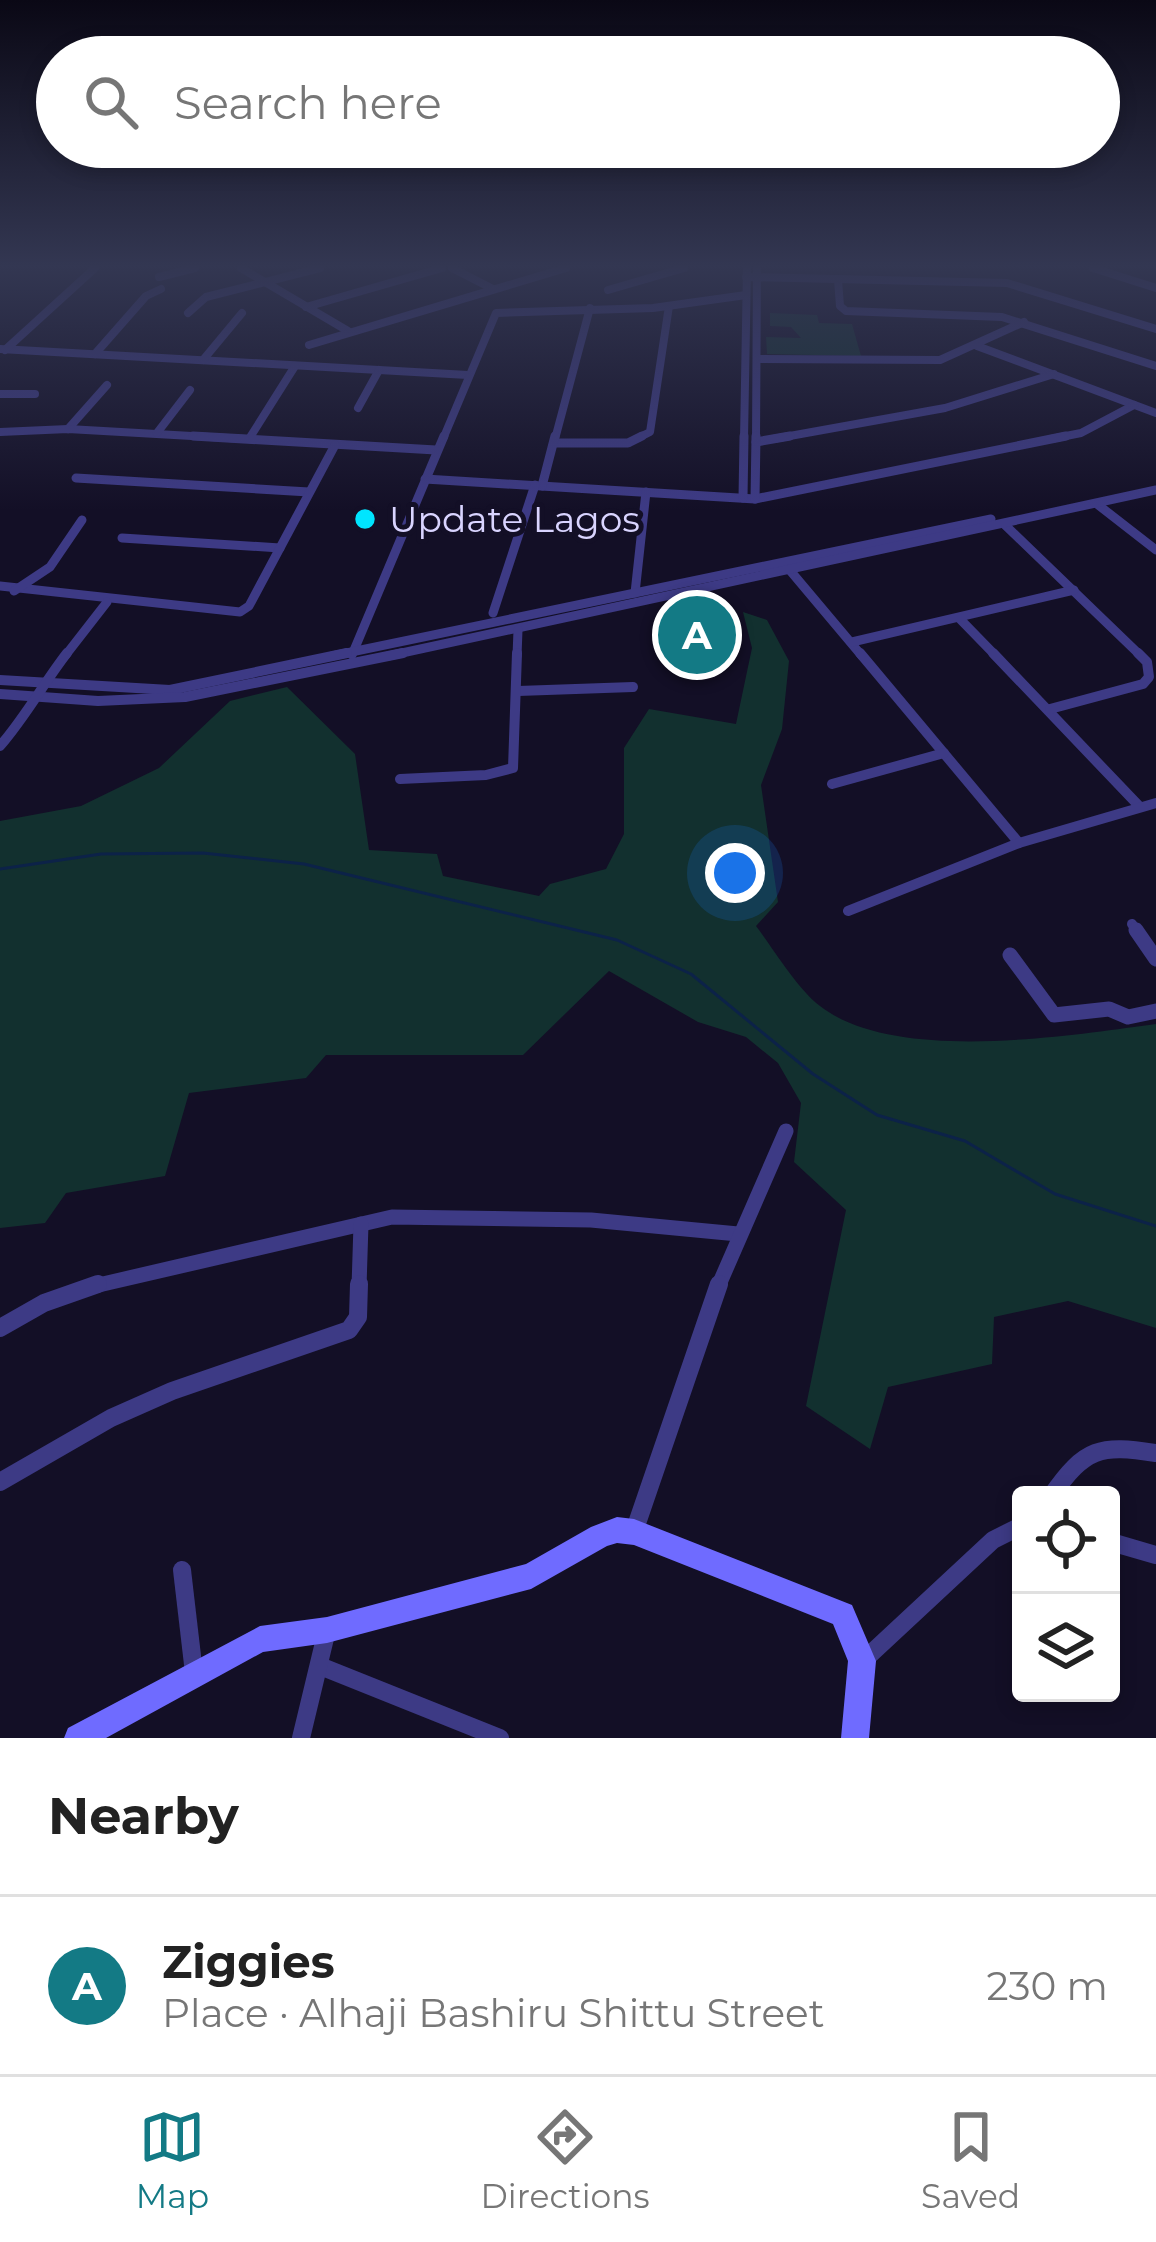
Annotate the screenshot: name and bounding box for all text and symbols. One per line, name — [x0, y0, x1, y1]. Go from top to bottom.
search box — [36, 36, 1120, 168]
icon: search — [78, 69, 144, 135]
text: Search here — [174, 75, 442, 130]
place label: Update Lagos — [389, 497, 640, 541]
marker: Update Lagos — [352, 506, 378, 532]
pin: A — [658, 590, 736, 680]
your location — [705, 843, 765, 903]
map controls — [1012, 1486, 1120, 1702]
button: locate — [1012, 1486, 1120, 1594]
button: layers — [1012, 1594, 1120, 1702]
text: Nearby — [48, 1785, 239, 1847]
text: Ziggies — [162, 1934, 335, 1989]
text: A — [72, 1962, 102, 2010]
text: 230 m — [986, 1962, 1108, 2010]
text: Place · Alhaji Bashiru Shittu Street — [162, 1989, 825, 2037]
tab: Map — [136, 2104, 209, 2216]
tab: Directions — [481, 2104, 650, 2216]
tab: Saved — [921, 2104, 1020, 2216]

